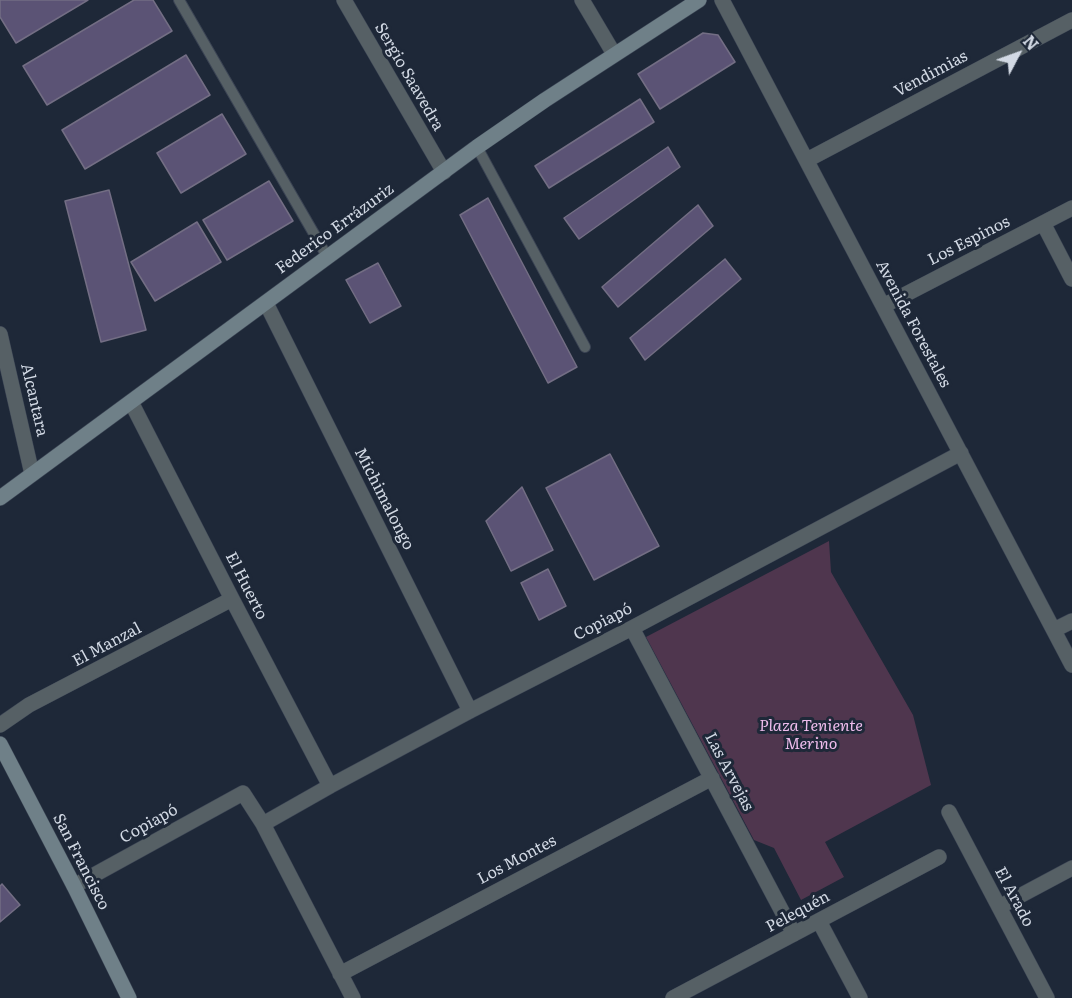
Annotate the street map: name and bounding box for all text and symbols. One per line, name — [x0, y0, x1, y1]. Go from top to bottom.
street label: Sergio Saavedra — [370, 20, 448, 134]
north arrow — [988, 24, 1048, 84]
text: N — [1018, 29, 1045, 55]
street label: Vendimias — [891, 47, 971, 101]
street label: Federico Errázuriz — [272, 180, 398, 278]
street label: Los Espinos — [925, 212, 1013, 270]
street label: Avenida Forestales — [871, 257, 955, 391]
street label: Alcantara — [16, 362, 52, 438]
street label: Michimalongo — [350, 445, 418, 553]
street label: El Huerto — [221, 549, 271, 623]
street label: Copiapó — [570, 599, 636, 645]
street label: El Manzal — [69, 619, 145, 671]
park label: Plaza Teniente Merino — [759, 716, 863, 754]
street label: Las Arvejas — [700, 730, 758, 814]
street label: Copiapó — [117, 800, 181, 848]
street label: San Francisco — [48, 811, 114, 913]
street label: Los Montes — [474, 831, 560, 889]
street label: El Arado — [990, 864, 1038, 930]
street label: Pelequén — [763, 887, 833, 937]

